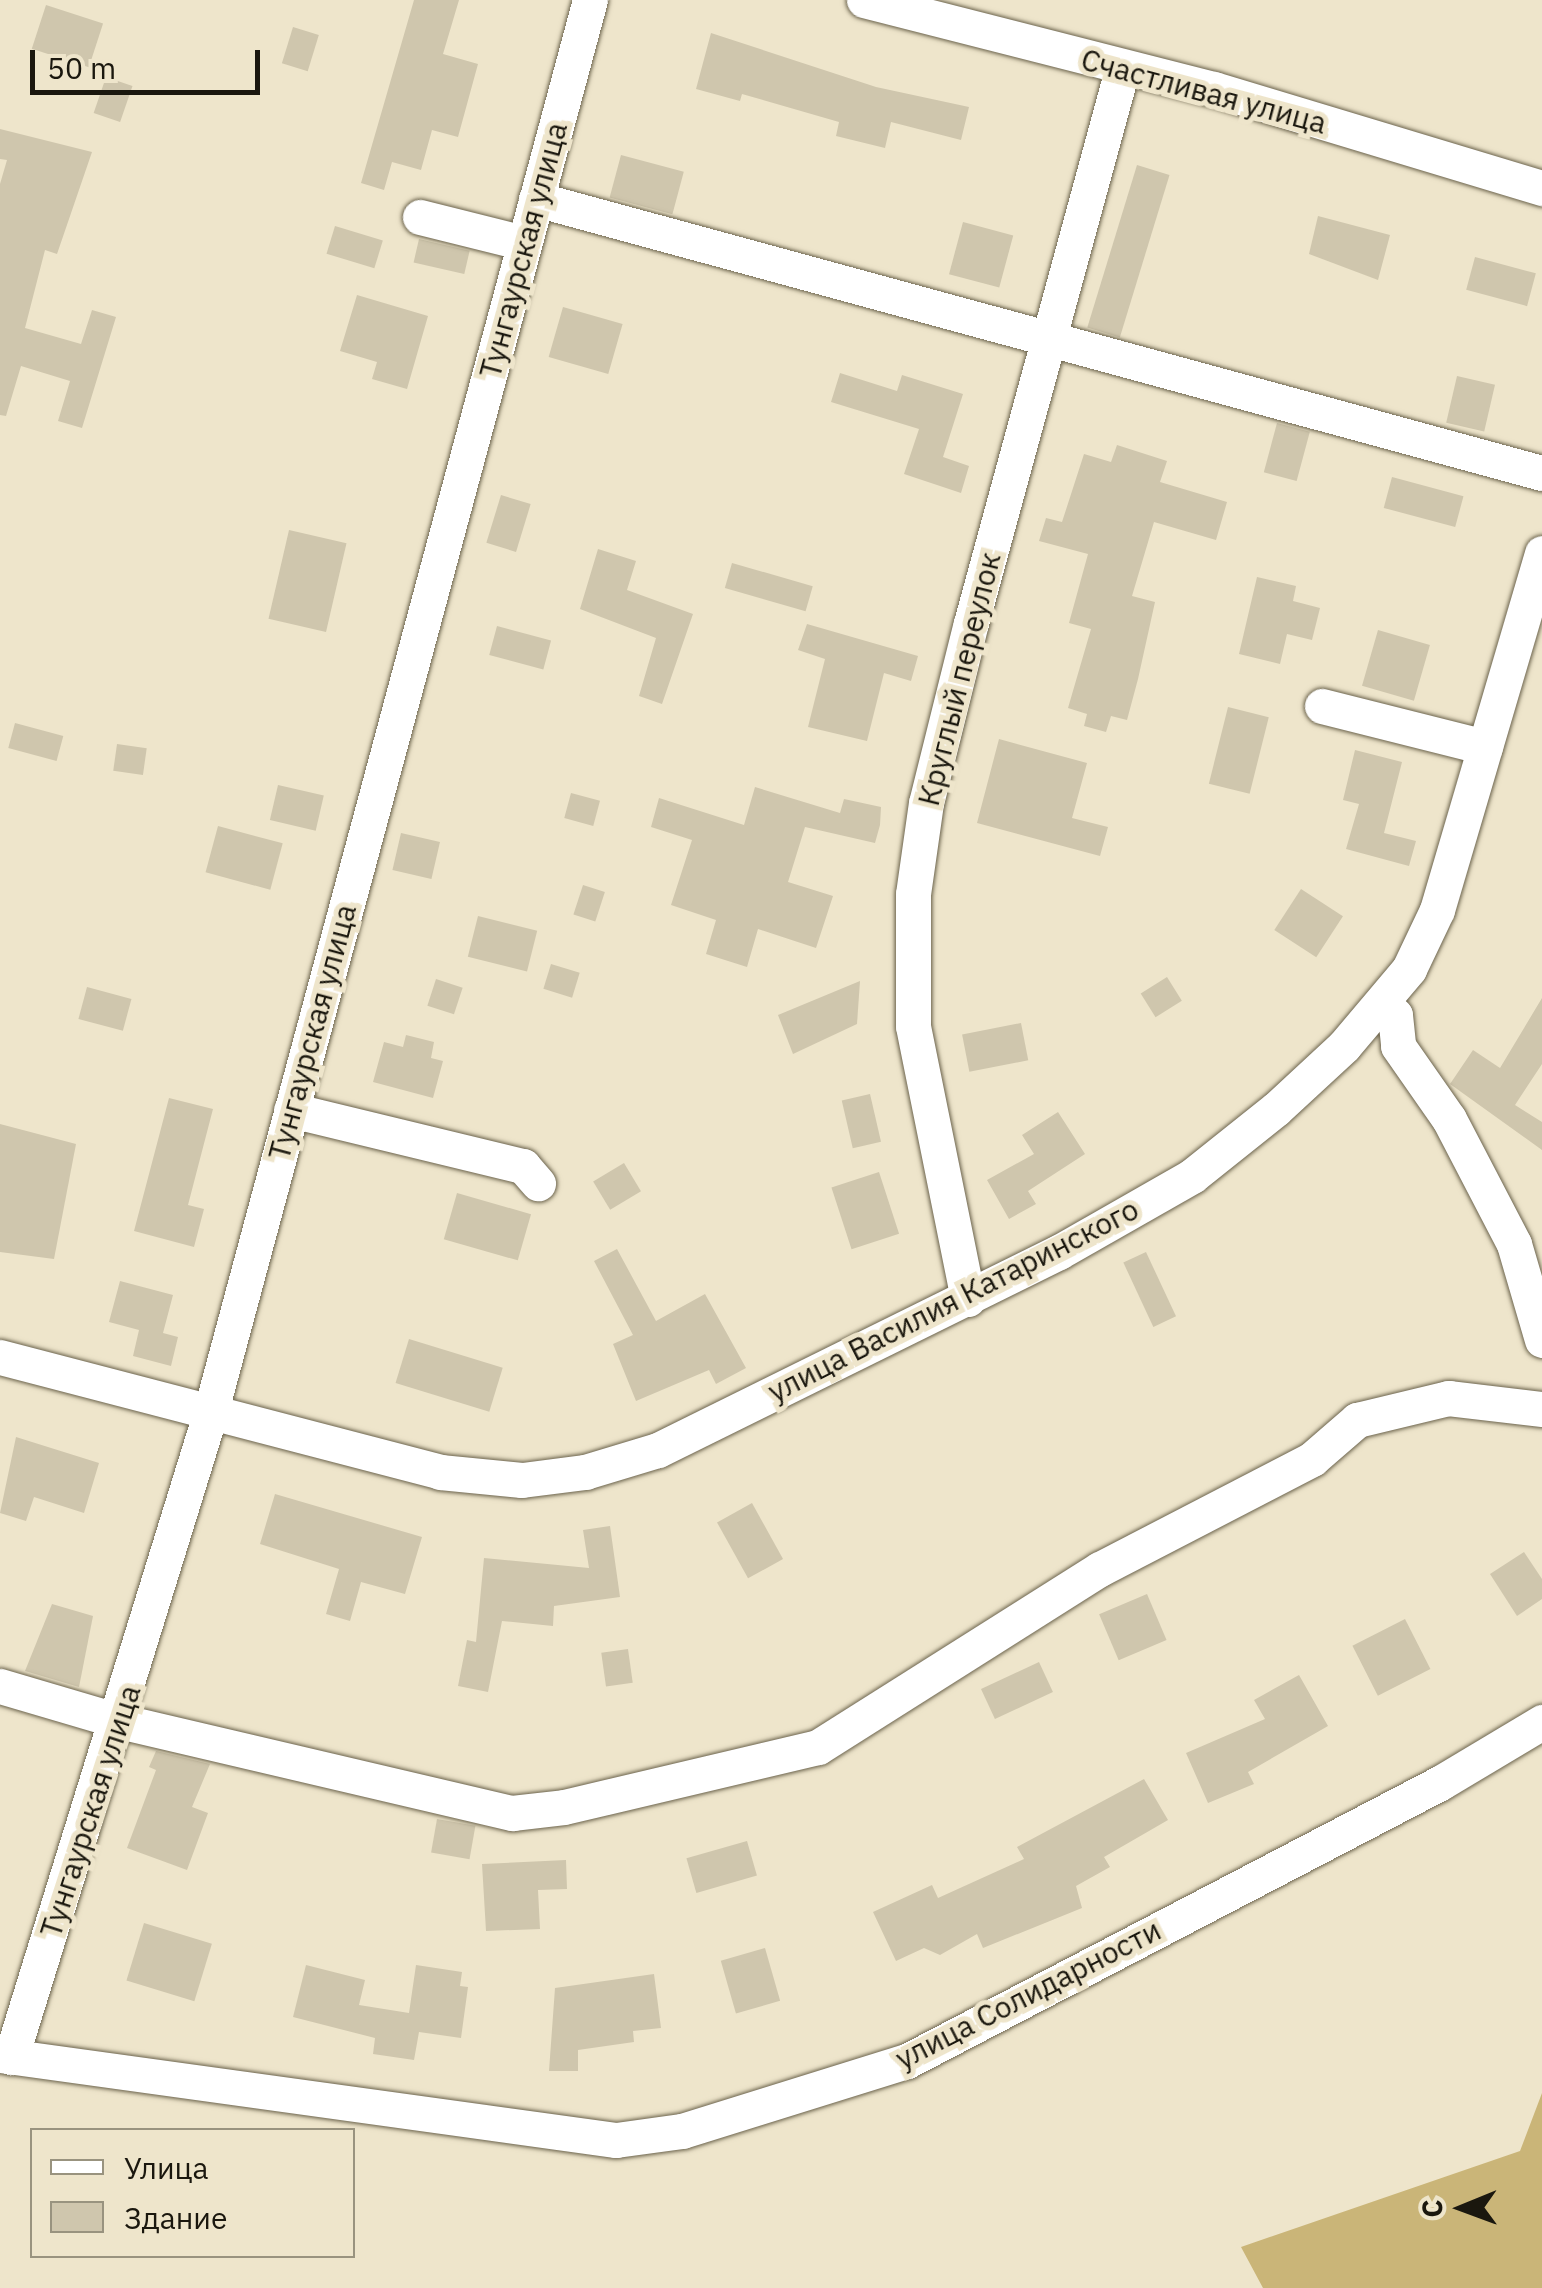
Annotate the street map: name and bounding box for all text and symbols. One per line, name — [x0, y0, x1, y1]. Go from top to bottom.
scale bar — [35, 30, 265, 92]
street label: Счастливая улица — [1077, 41, 1331, 141]
text: 50 m — [47, 48, 116, 87]
street label: Тунгаурская улица — [472, 118, 574, 382]
street label: Круглый переулок — [910, 549, 1008, 809]
street label: Тунгаурская улица — [261, 900, 363, 1164]
street label: улица Василия Катаринского — [762, 1191, 1144, 1409]
street label: Тунгаурская улица — [32, 1680, 148, 1942]
street label: улица Солидарности — [889, 1911, 1167, 2077]
legend — [30, 2128, 355, 2258]
text: Улица — [124, 2148, 209, 2187]
north arrow — [1412, 2158, 1512, 2258]
text: Здание — [124, 2198, 227, 2237]
text: С — [1413, 2199, 1450, 2218]

